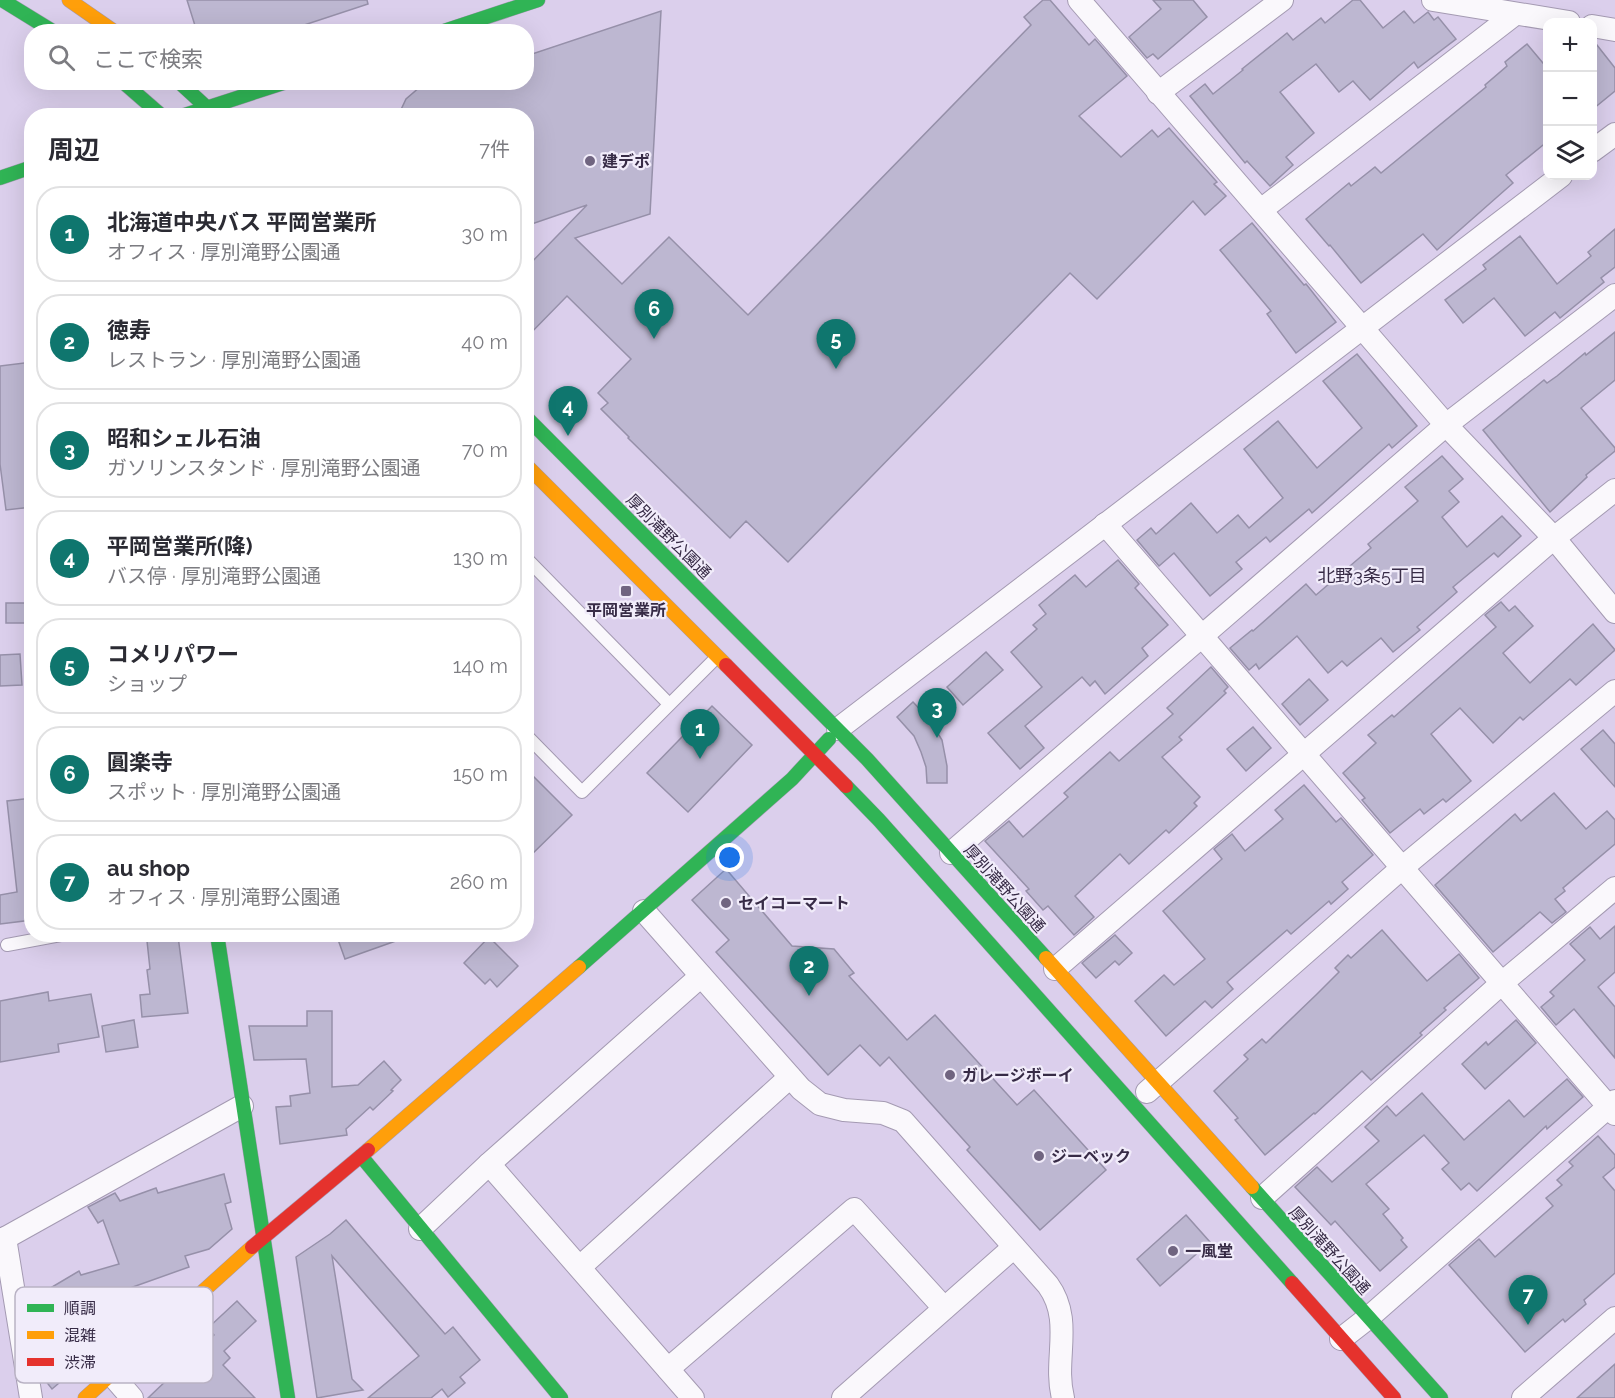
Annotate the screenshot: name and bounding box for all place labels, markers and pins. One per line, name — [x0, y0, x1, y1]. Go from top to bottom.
place label: 建デポ — [602, 152, 650, 171]
marker: 建デポ — [583, 154, 597, 168]
pin: 6 — [634, 290, 674, 339]
pin: 5 — [816, 320, 856, 369]
pin: 4 — [548, 386, 588, 436]
marker: 平岡営業所 — [619, 584, 633, 598]
place label: 平岡営業所 — [586, 601, 666, 620]
pin: 3 — [918, 688, 956, 738]
pin: 1 — [680, 710, 720, 759]
place label: セイコーマート — [738, 894, 850, 913]
marker: セイコーマート — [719, 896, 733, 910]
pin: 2 — [790, 946, 828, 996]
place label: ガレージボーイ — [962, 1066, 1074, 1085]
marker: ガレージボーイ — [943, 1068, 957, 1082]
place label: ジーベック — [1051, 1147, 1131, 1166]
marker: ジーベック — [1032, 1149, 1046, 1163]
place label: 一風堂 — [1185, 1242, 1233, 1261]
marker: 一風堂 — [1166, 1244, 1180, 1258]
pin: 7 — [1508, 1276, 1547, 1325]

